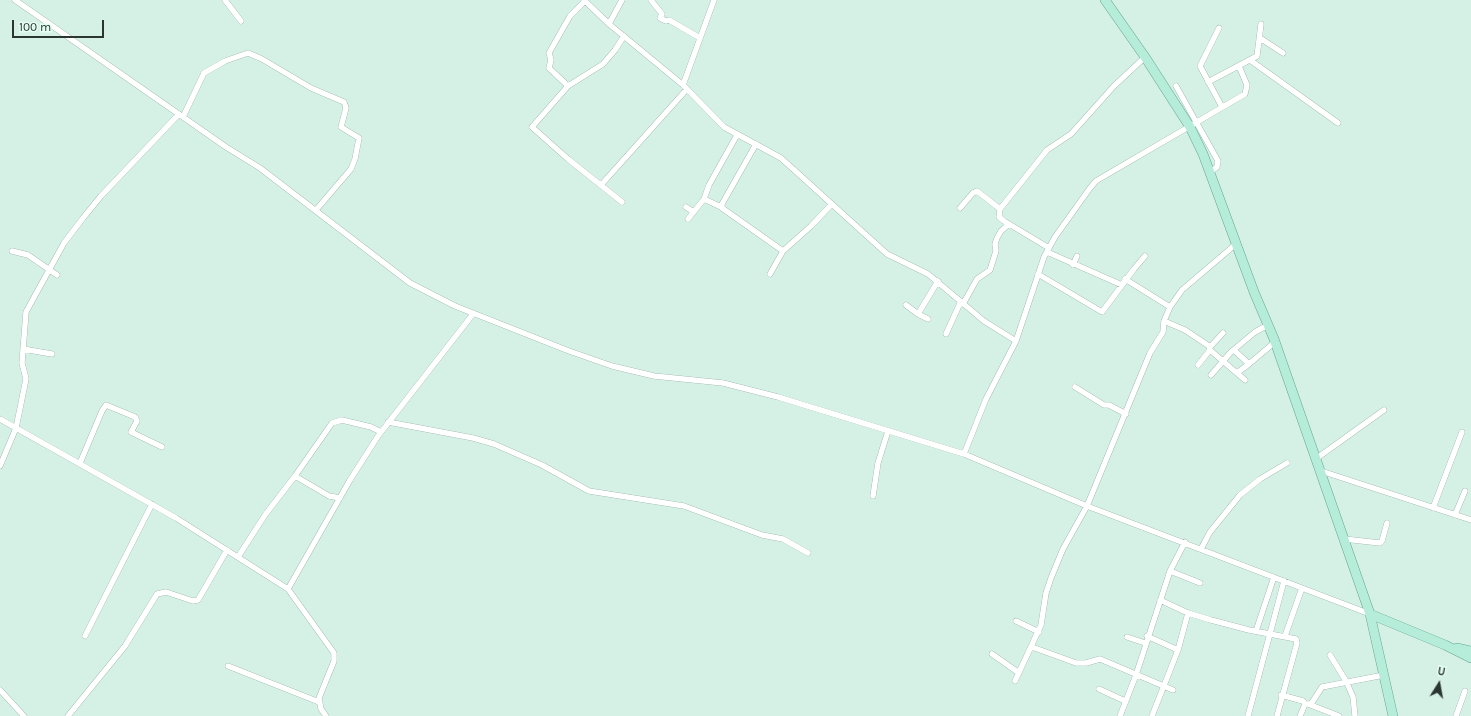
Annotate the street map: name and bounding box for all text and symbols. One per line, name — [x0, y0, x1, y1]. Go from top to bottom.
scale bar — [14, 12, 106, 38]
text: 100 m — [19, 20, 51, 34]
north arrow — [1419, 664, 1459, 704]
text: U — [1436, 665, 1446, 679]

